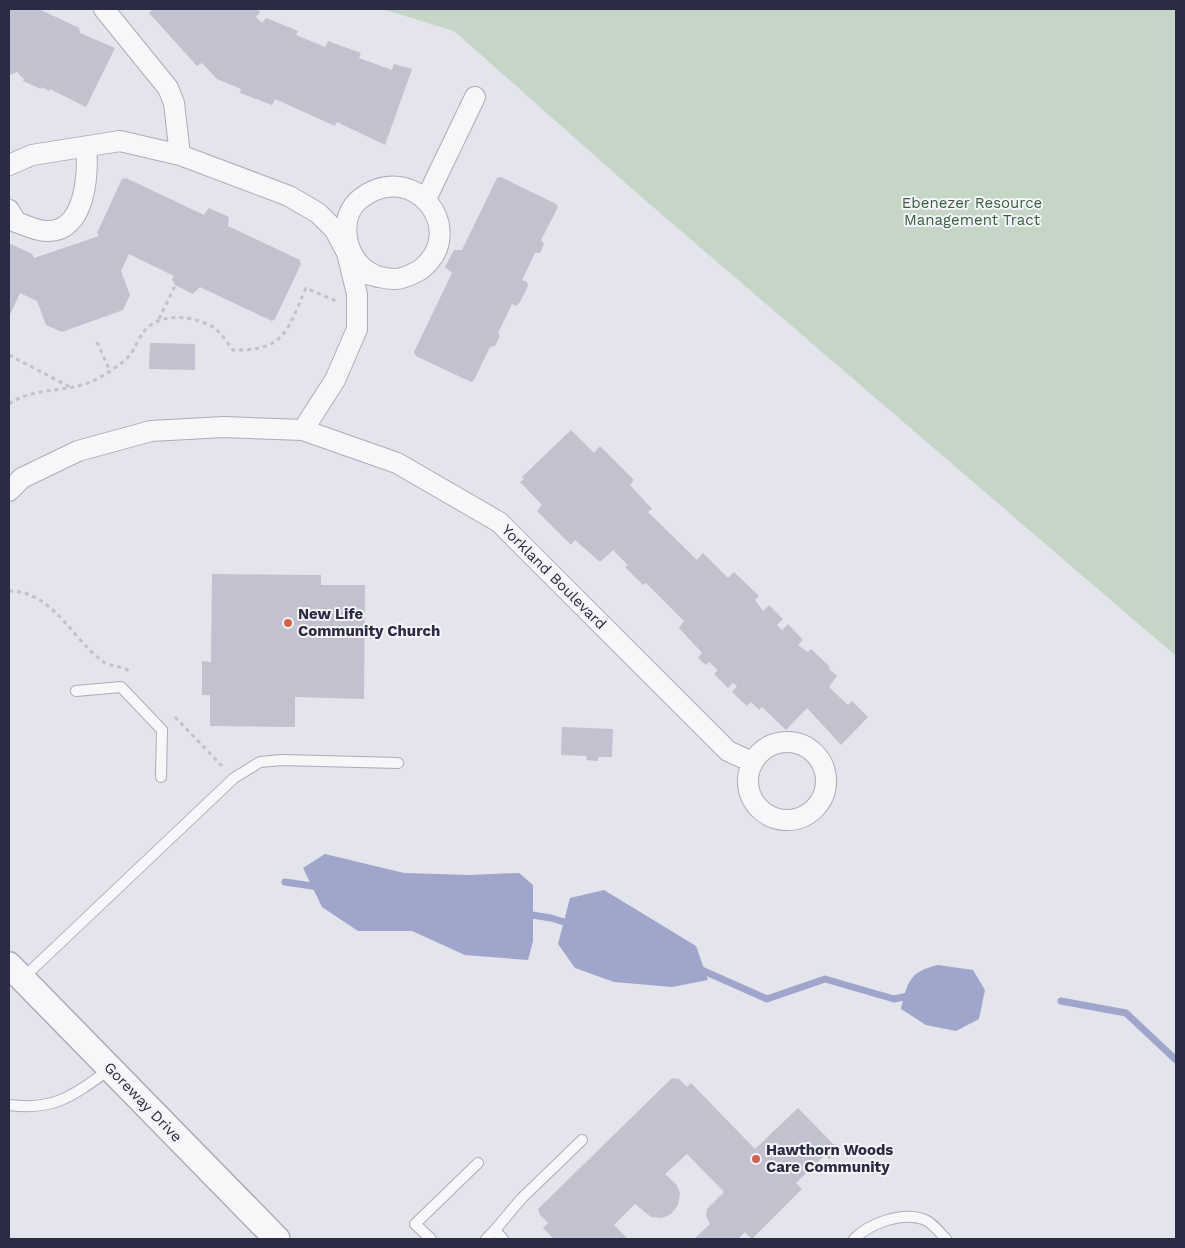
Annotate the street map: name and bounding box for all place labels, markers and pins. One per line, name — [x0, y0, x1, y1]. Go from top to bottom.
place label: New Life Community Church — [298, 605, 440, 640]
marker: New Life Community Church — [282, 617, 294, 629]
place label: Hawthorn Woods Care Community — [766, 1141, 893, 1176]
marker: Hawthorn Woods Care Community — [750, 1153, 762, 1165]

